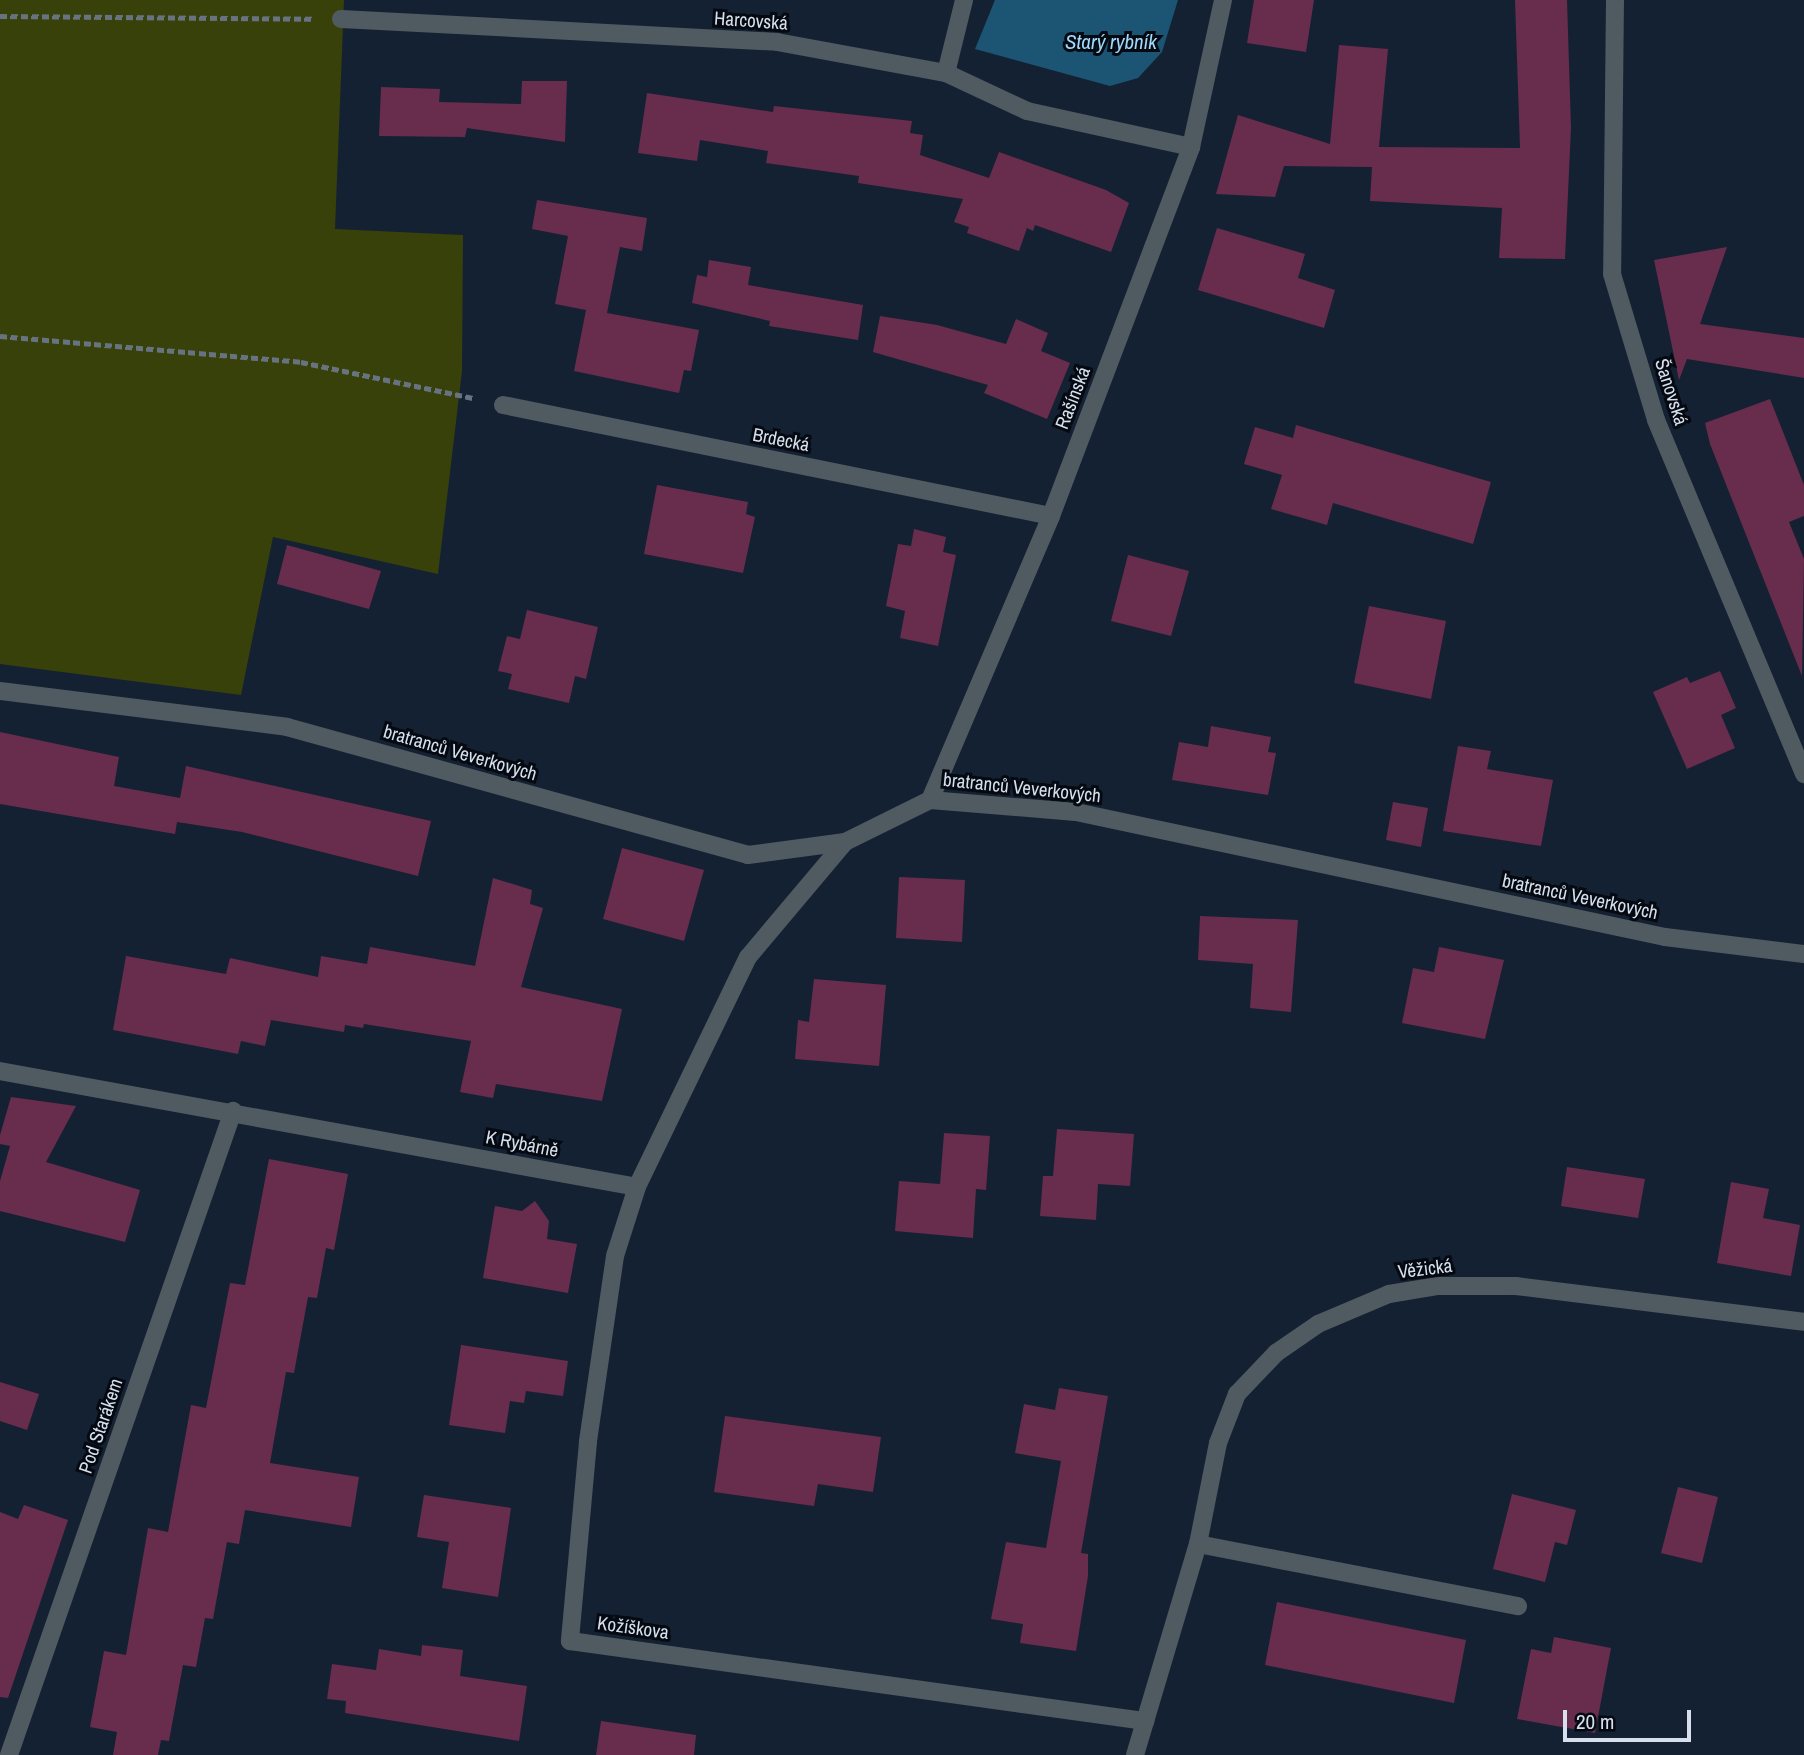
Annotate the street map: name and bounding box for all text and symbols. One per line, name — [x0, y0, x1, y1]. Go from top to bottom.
street label: Harcovská — [714, 7, 788, 35]
water label: Starý rybník — [1065, 29, 1157, 55]
street label: Šanovská — [1650, 356, 1692, 428]
street label: Rašínská — [1051, 364, 1095, 432]
street label: Brdecká — [751, 423, 811, 457]
street label: bratranců Veverkových — [381, 720, 539, 786]
street label: bratranců Veverkových — [942, 768, 1102, 808]
street label: bratranců Veverkových — [1500, 869, 1660, 925]
street label: K Rybárně — [484, 1126, 560, 1162]
street label: Věžická — [1397, 1254, 1453, 1284]
street label: Pod Starákem — [74, 1376, 128, 1476]
street label: Kožíškova — [596, 1612, 670, 1644]
scale bar — [1566, 1696, 1694, 1740]
text: 20 m — [1576, 1707, 1614, 1736]

